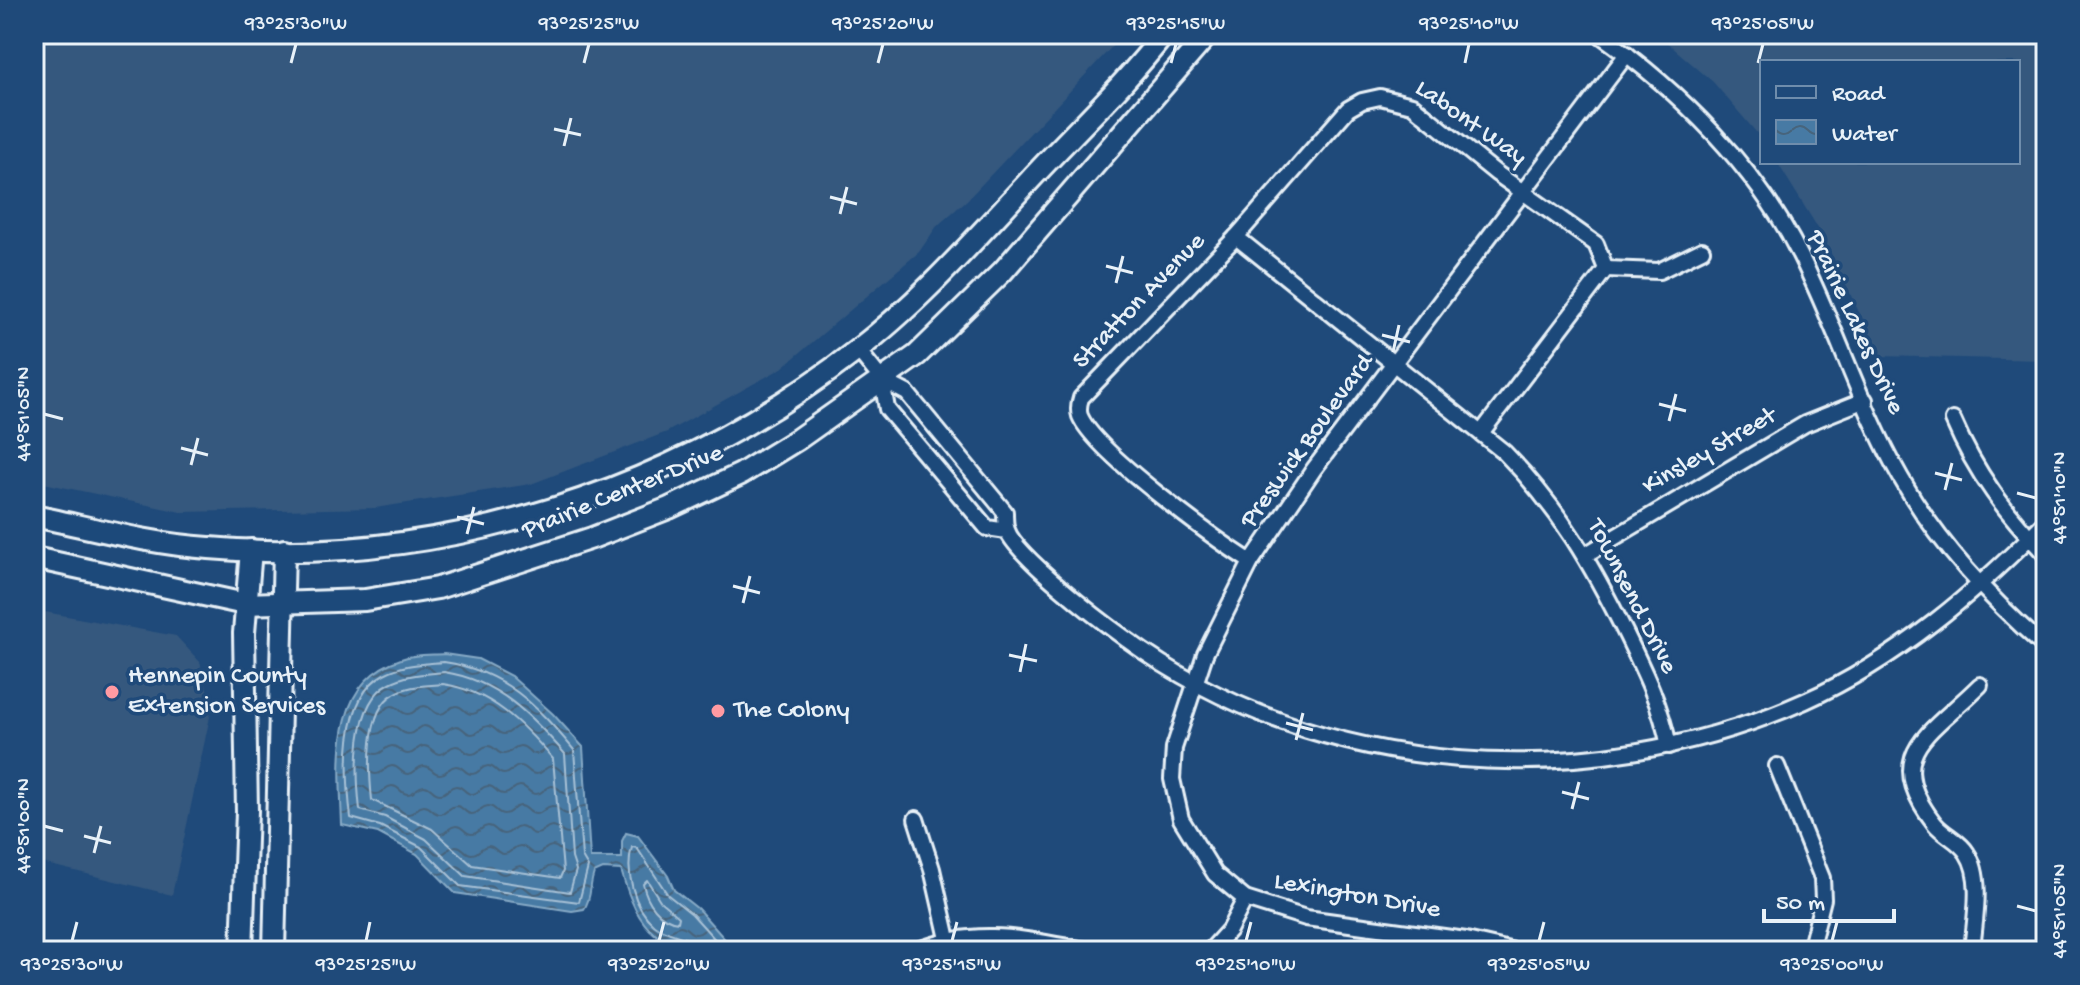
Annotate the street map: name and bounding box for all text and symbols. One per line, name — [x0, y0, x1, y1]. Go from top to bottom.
text: 93°25'30"W — [244, 14, 347, 37]
text: 93°25'25"W — [538, 14, 639, 37]
text: 93°25'20"W — [831, 14, 934, 37]
text: 93°25'15"W — [1126, 14, 1225, 37]
text: 93°25'10"W — [1418, 14, 1519, 37]
text: 93°25'05"W — [1711, 14, 1814, 37]
legend — [1760, 60, 2020, 164]
street label: Labont Way — [1408, 74, 1532, 174]
text: Road — [1832, 81, 1886, 110]
text: Water — [1832, 121, 1899, 150]
street label: Prairie Lakes Drive — [1797, 225, 1910, 420]
street label: Stratton Avenue — [1067, 227, 1213, 377]
street label: Preswick Boulevard — [1234, 348, 1383, 536]
text: 44°51'05"N — [14, 367, 37, 461]
street label: Kinsley Street — [1638, 400, 1784, 503]
street label: Prairie Center Drive — [517, 438, 729, 548]
text: 44°51'10"N — [2050, 452, 2073, 544]
street label: Townsend Drive — [1578, 513, 1684, 680]
place label: Hennepin County Extension Services — [128, 662, 327, 723]
marker: Hennepin County Extension Services — [103, 683, 121, 701]
place label: The Colony — [732, 696, 850, 727]
marker: The Colony — [709, 702, 727, 720]
text: 44°51'00"N — [14, 778, 37, 874]
text: 44°51'05"N — [2050, 864, 2073, 958]
street label: Lexington Drive — [1271, 867, 1443, 927]
scale bar — [1764, 873, 1894, 923]
text: 50 m — [1776, 890, 1825, 919]
text: 93°25'30"W — [20, 955, 123, 978]
text: 93°25'25"W — [315, 955, 416, 978]
text: 93°25'20"W — [607, 955, 710, 978]
text: 93°25'15"W — [902, 955, 1001, 978]
text: 93°25'10"W — [1195, 955, 1296, 978]
text: 93°25'05"W — [1487, 955, 1590, 978]
text: 93°25'00"W — [1780, 955, 1883, 978]

